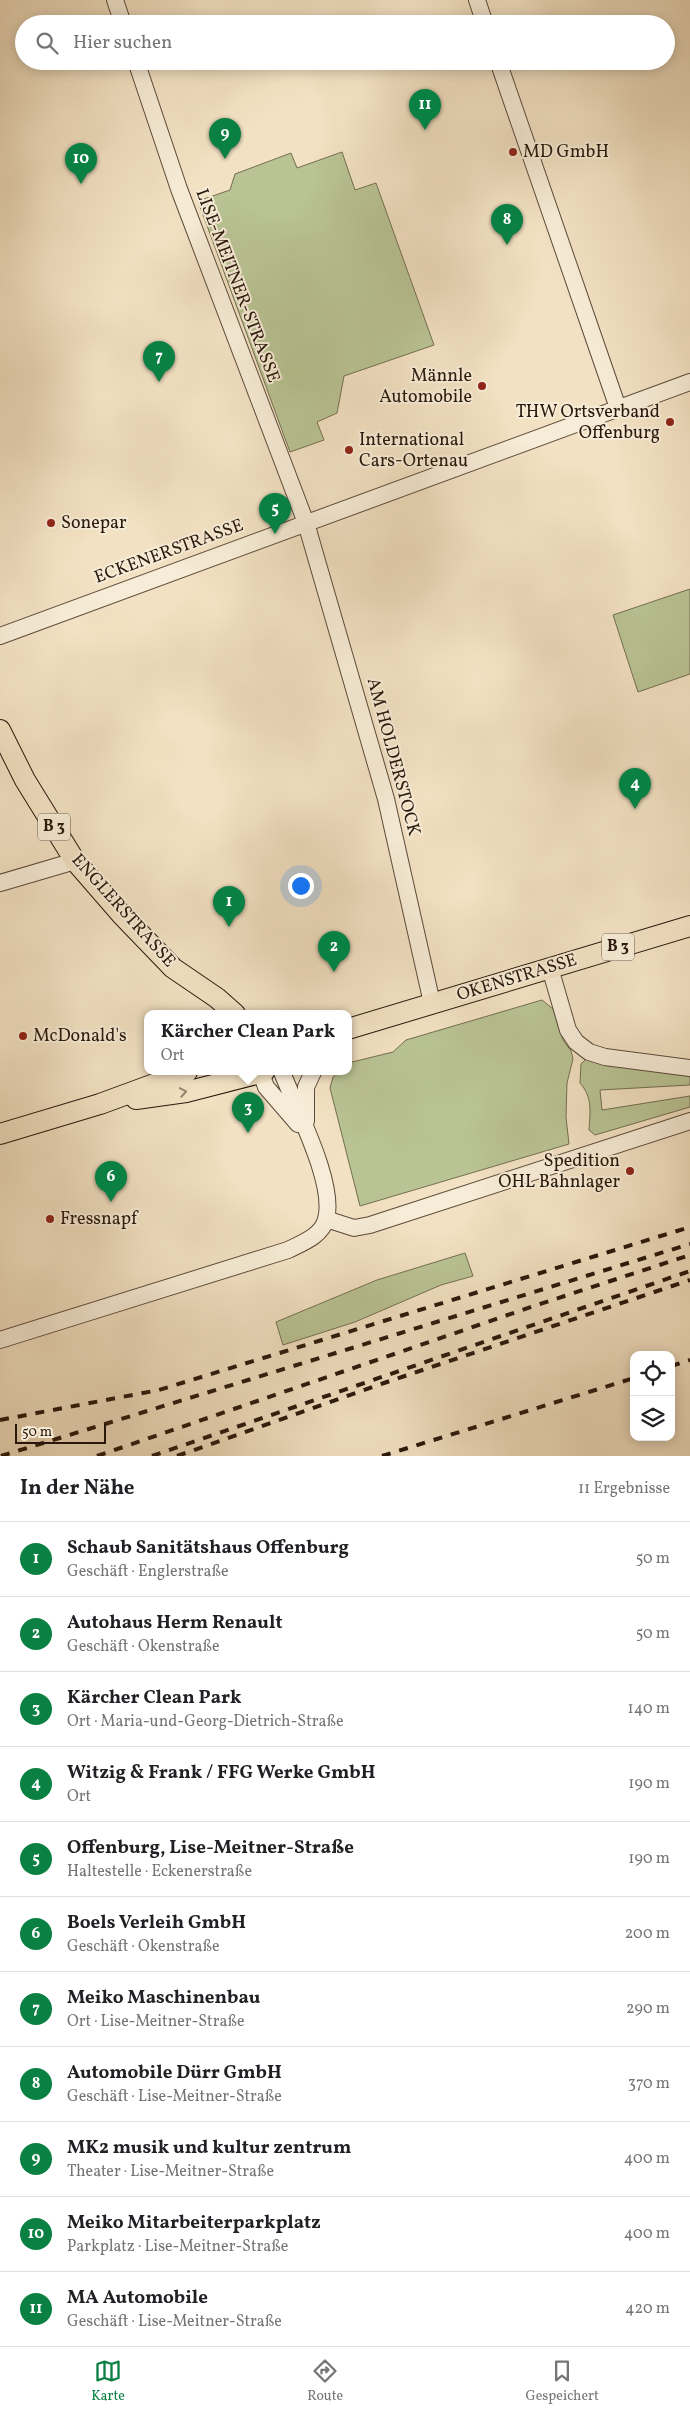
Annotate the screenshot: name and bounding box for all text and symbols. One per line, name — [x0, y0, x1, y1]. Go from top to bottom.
search box — [15, 15, 675, 70]
icon: search — [33, 29, 61, 57]
text: Hier suchen — [73, 30, 172, 56]
pin: 11 — [409, 89, 441, 130]
pin: 9 — [209, 118, 241, 159]
place label: MD GmbH — [523, 140, 609, 165]
pin: 10 — [65, 143, 97, 184]
marker: MD GmbH — [507, 146, 519, 158]
street label: LISE-MEITNER-STRASSE — [188, 186, 286, 387]
pin: 8 — [491, 204, 523, 245]
pin: 7 — [143, 341, 175, 382]
place label: Männle Automobile — [379, 364, 472, 410]
marker: Männle Automobile — [476, 380, 488, 392]
place label: THW Ortsverband Offenburg — [516, 400, 660, 446]
marker: THW Ortsverband Offenburg — [664, 416, 676, 428]
place label: International Cars-Ortenau — [359, 428, 468, 474]
marker: International Cars-Ortenau — [343, 444, 355, 456]
pin: 5 — [259, 493, 291, 534]
place label: Sonepar — [61, 511, 127, 536]
street label: ECKENERSTRASSE — [91, 513, 247, 591]
marker: Sonepar — [45, 517, 57, 529]
street label: AM HOLDERSTOCK — [360, 675, 426, 839]
pin: 4 — [619, 768, 651, 809]
road number: B 3 — [38, 814, 70, 840]
street label: ENGLERSTRASSE — [65, 849, 181, 974]
your location — [288, 873, 314, 899]
pin: 1 — [213, 886, 245, 927]
pin: 2 — [318, 931, 350, 972]
road number: B 3 — [602, 934, 634, 960]
street label: OKENSTRASSE — [454, 948, 580, 1008]
popup — [144, 1010, 352, 1075]
text: Kärcher Clean Park — [161, 1019, 335, 1045]
place label: McDonald's — [33, 1024, 127, 1049]
marker: McDonald's — [17, 1030, 29, 1042]
text: Ort — [161, 1045, 185, 1067]
one-way arrow — [178, 1087, 187, 1098]
pin: 3 — [232, 1092, 264, 1133]
place label: Spedition OHL Bahnlager — [498, 1149, 620, 1195]
pin: 6 — [95, 1161, 127, 1202]
marker: Spedition OHL Bahnlager — [624, 1165, 636, 1177]
place label: Fressnapf — [60, 1207, 139, 1232]
marker: Fressnapf — [44, 1213, 56, 1225]
map controls — [630, 1351, 675, 1441]
button: locate — [630, 1351, 675, 1396]
button: layers — [630, 1396, 675, 1441]
scale bar — [15, 1421, 106, 1444]
text: 50 m — [22, 1423, 52, 1442]
text: In der Nähe — [20, 1474, 135, 1503]
text: 11 Ergebnisse — [578, 1478, 670, 1500]
text: Schaub Sanitätshaus Offenburg — [67, 1535, 349, 1561]
text: 1 — [33, 1548, 39, 1570]
text: 50 m — [636, 1548, 670, 1570]
text: Geschäft · Englerstraße — [67, 1561, 229, 1583]
text: Autohaus Herm Renault — [67, 1610, 283, 1636]
text: 2 — [32, 1623, 40, 1645]
text: 50 m — [636, 1623, 670, 1645]
text: Geschäft · Okenstraße — [67, 1636, 220, 1658]
text: Kärcher Clean Park — [67, 1685, 242, 1711]
text: 3 — [32, 1698, 40, 1720]
text: 140 m — [628, 1698, 670, 1720]
text: Ort · Maria-und-Georg-Dietrich-Straße — [67, 1711, 344, 1733]
text: Witzig & Frank / FFG Werke GmbH — [67, 1760, 376, 1786]
text: 4 — [31, 1773, 41, 1795]
text: 190 m — [628, 1773, 670, 1795]
text: Ort — [67, 1786, 91, 1808]
text: Offenburg, Lise-Meitner-Straße — [67, 1835, 354, 1861]
text: 5 — [32, 1848, 40, 1870]
text: 190 m — [628, 1848, 670, 1870]
text: Haltestelle · Eckenerstraße — [67, 1861, 252, 1883]
text: Boels Verleih GmbH — [67, 1910, 246, 1936]
text: 6 — [32, 1923, 40, 1945]
text: 200 m — [625, 1923, 670, 1945]
text: Geschäft · Okenstraße — [67, 1936, 220, 1958]
text: Meiko Maschinenbau — [67, 1985, 260, 2011]
text: 7 — [32, 1998, 40, 2020]
text: 290 m — [626, 1998, 670, 2020]
text: Ort · Lise-Meitner-Straße — [67, 2011, 245, 2033]
text: Automobile Dürr GmbH — [67, 2060, 282, 2086]
text: 8 — [32, 2073, 40, 2095]
text: 370 m — [628, 2073, 670, 2095]
text: Geschäft · Lise-Meitner-Straße — [67, 2086, 282, 2108]
text: MK2 musik und kultur zentrum — [67, 2135, 351, 2161]
text: 9 — [32, 2148, 40, 2170]
text: 400 m — [624, 2148, 670, 2170]
text: Theater · Lise-Meitner-Straße — [67, 2161, 274, 2183]
text: Meiko Mitarbeiterparkplatz — [67, 2210, 321, 2236]
text: 10 — [28, 2223, 44, 2245]
text: 400 m — [624, 2223, 670, 2245]
text: Parkplatz · Lise-Meitner-Straße — [67, 2236, 288, 2258]
text: MA Automobile — [67, 2285, 208, 2311]
text: 11 — [30, 2298, 42, 2320]
text: 420 m — [625, 2298, 670, 2320]
text: Geschäft · Lise-Meitner-Straße — [67, 2311, 282, 2333]
tab: Karte — [91, 2357, 125, 2406]
tab: Route — [307, 2357, 343, 2406]
tab: Gespeichert — [525, 2357, 599, 2406]

